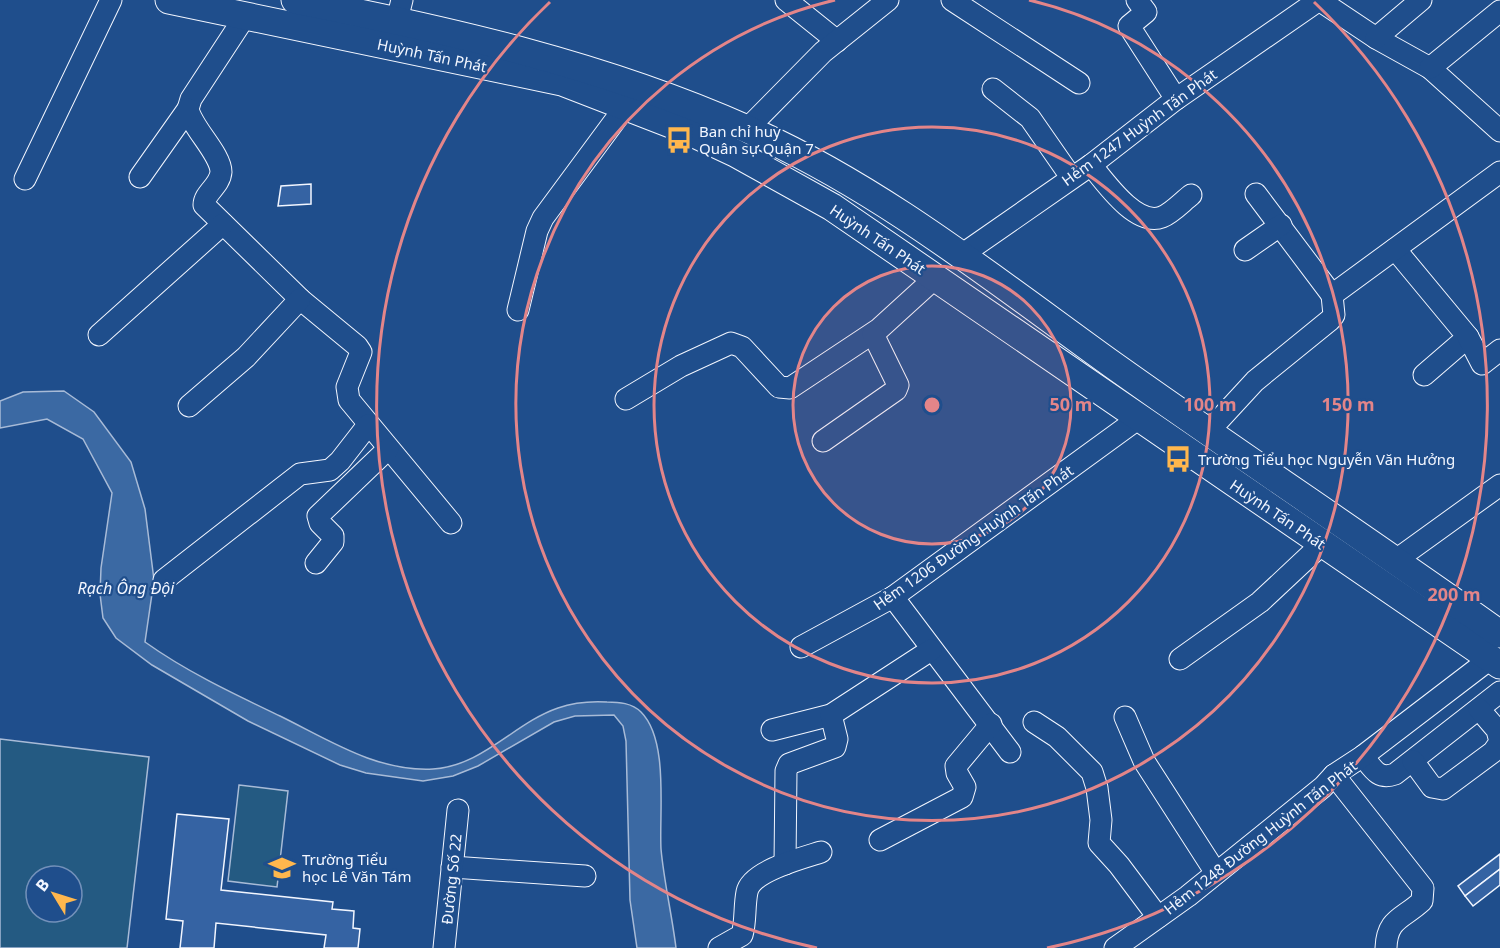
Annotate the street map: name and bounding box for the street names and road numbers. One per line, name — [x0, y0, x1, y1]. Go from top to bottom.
street label: Huỳnh Tấn Phát — [375, 34, 489, 76]
street label: Hẻm 1247 Huỳnh Tấn Phát — [1057, 64, 1221, 190]
street label: Huỳnh Tấn Phát — [826, 200, 930, 279]
street label: Hẻm 1206 Đường Huỳnh Tấn Phát — [869, 460, 1077, 614]
street label: Huỳnh Tấn Phát — [1226, 475, 1330, 554]
street label: Hẻm 1248 Đường Huỳnh Tấn Phát — [1159, 755, 1361, 919]
street label: Đường Số 22 — [436, 833, 466, 925]

